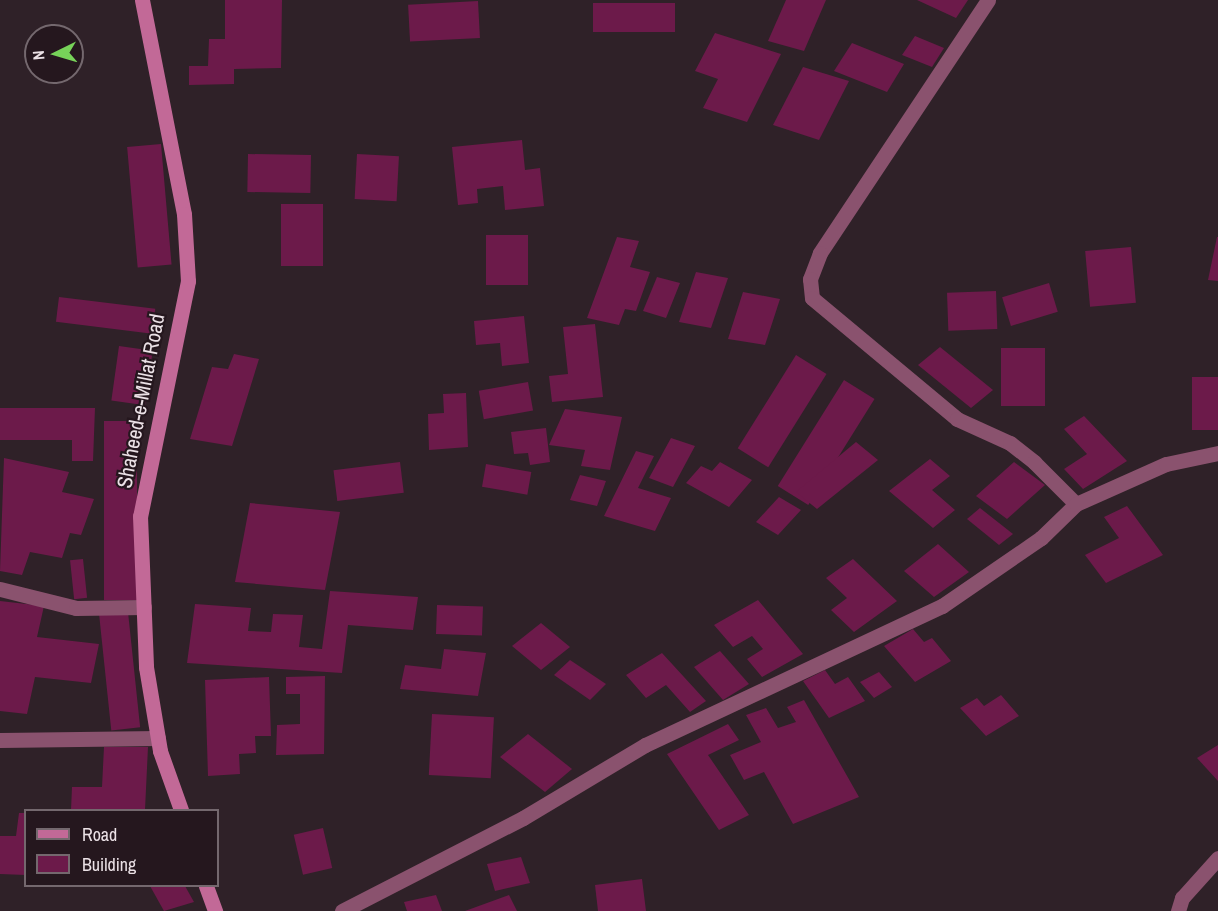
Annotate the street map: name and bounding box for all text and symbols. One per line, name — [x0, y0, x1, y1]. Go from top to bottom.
north arrow — [24, 24, 84, 84]
text: N — [27, 50, 49, 61]
street label: Shaheed-e-Millat Road — [112, 312, 170, 490]
legend — [24, 809, 219, 887]
text: Road — [82, 822, 117, 847]
text: Building — [82, 852, 136, 877]

